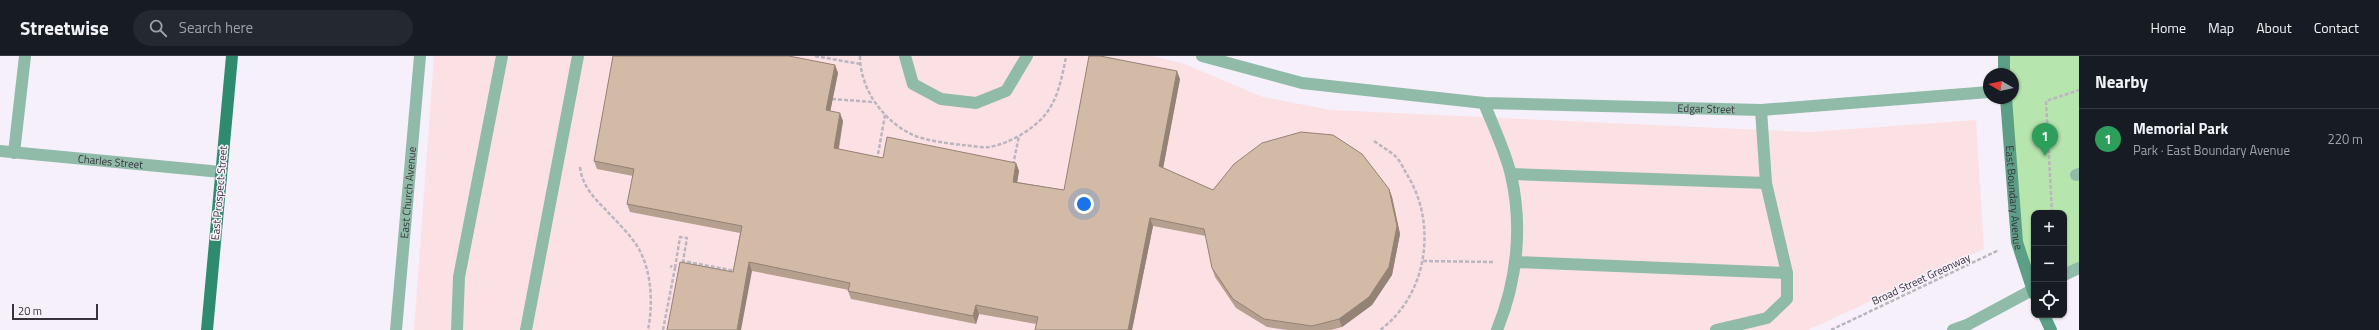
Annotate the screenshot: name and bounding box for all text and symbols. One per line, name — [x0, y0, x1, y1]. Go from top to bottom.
search box — [133, 10, 413, 46]
text: Streetwise — [20, 13, 109, 42]
text: Search here — [179, 16, 253, 39]
icon: search — [147, 17, 169, 39]
text: Home — [2151, 17, 2186, 38]
text: Map — [2208, 17, 2234, 38]
text: About — [2256, 17, 2292, 38]
text: Contact — [2314, 17, 2359, 38]
north arrow — [1983, 68, 2019, 104]
text: Nearby — [2095, 69, 2148, 95]
street label: Edgar Street — [1677, 100, 1735, 117]
text: Memorial Park — [2133, 117, 2228, 140]
pin: 1 — [2032, 123, 2058, 156]
text: 1 — [2104, 129, 2112, 149]
text: 220 m — [2327, 129, 2363, 149]
text: Park · East Boundary Avenue — [2133, 140, 2290, 160]
street label: East Prospect Street — [207, 145, 231, 241]
street label: East Boundary Avenue — [2002, 145, 2027, 252]
street label: East Church Avenue — [396, 146, 420, 239]
street label: Charles Street — [77, 150, 144, 173]
your location — [1074, 194, 1094, 214]
map controls — [2031, 210, 2067, 318]
button: + — [2031, 210, 2067, 246]
button: − — [2031, 246, 2067, 282]
street label: Broad Street Greenway — [1869, 249, 1974, 309]
button: locate — [2031, 282, 2067, 318]
scale bar — [12, 302, 98, 321]
text: 20 m — [18, 303, 42, 319]

